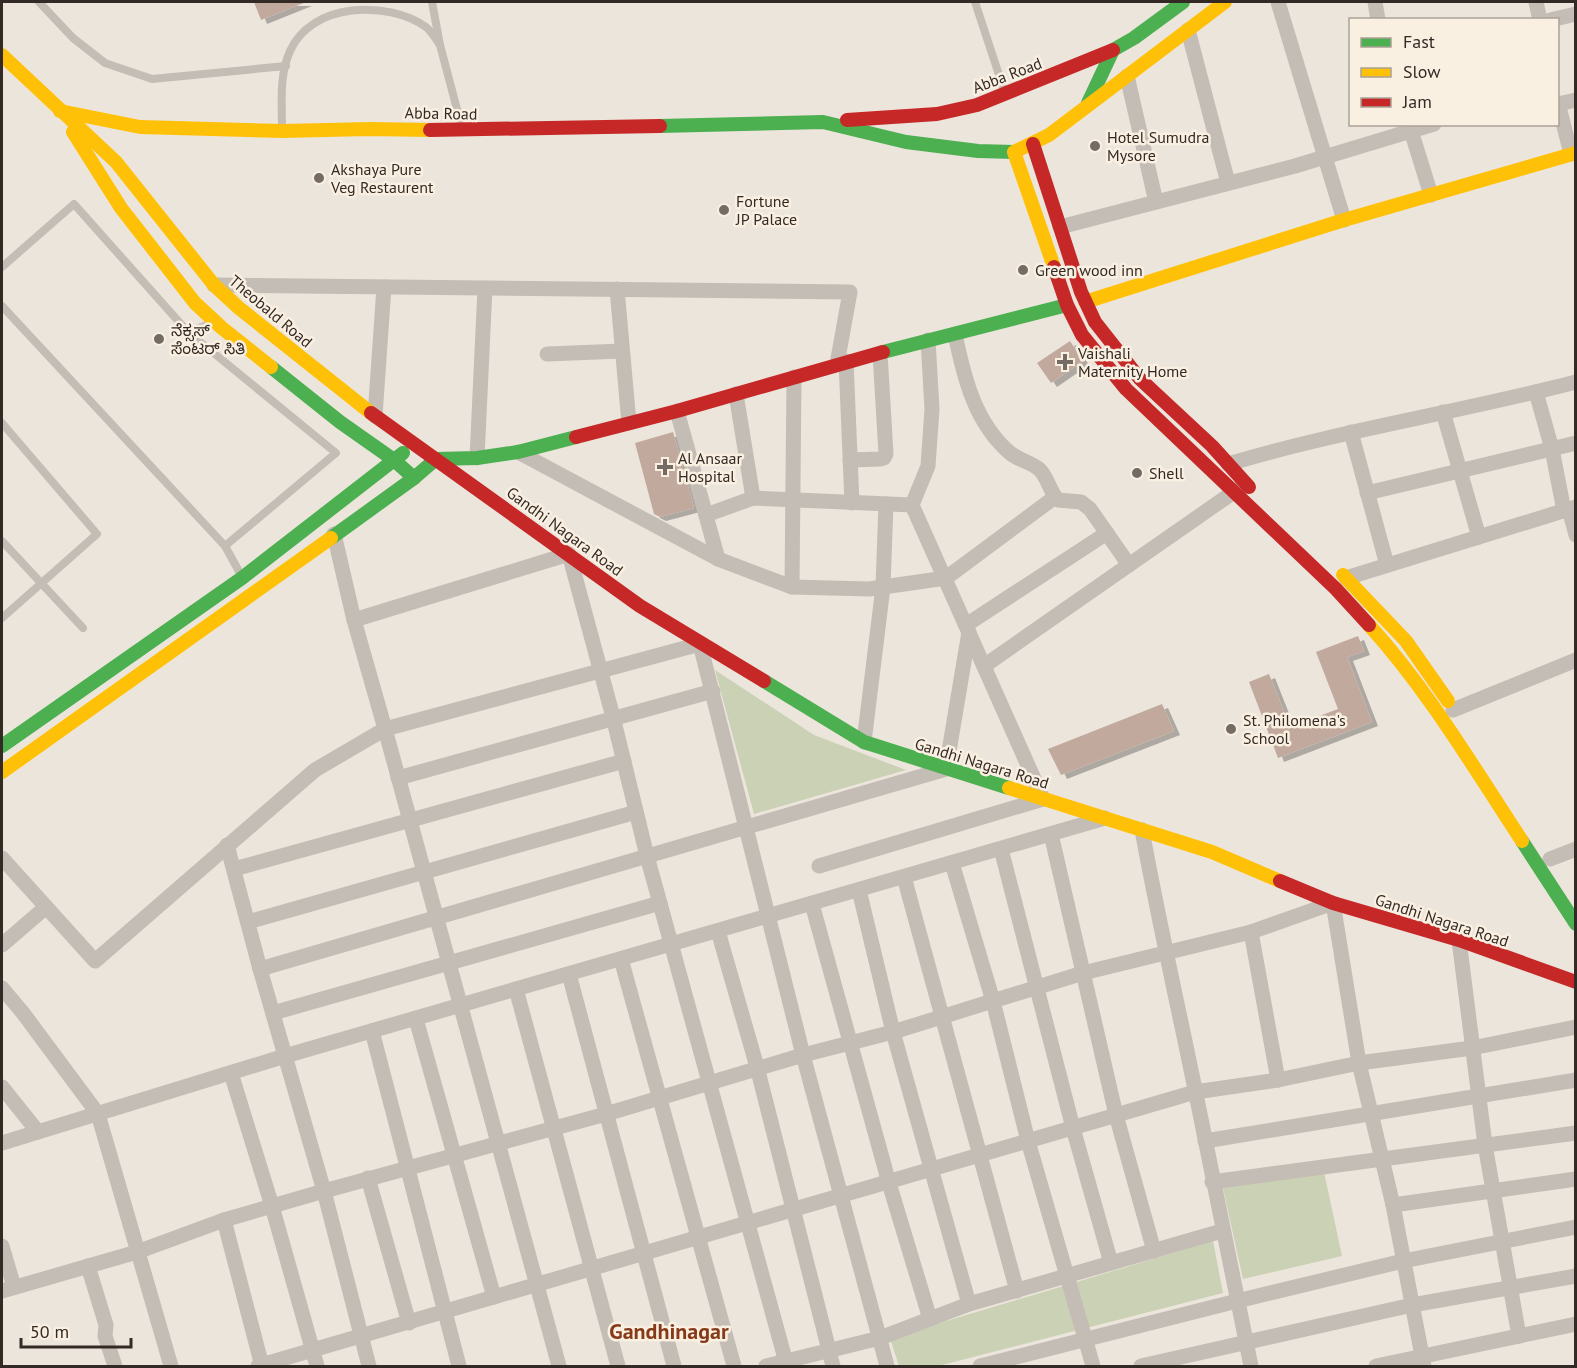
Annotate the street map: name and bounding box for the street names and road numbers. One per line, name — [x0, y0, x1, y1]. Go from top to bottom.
street label: Abba Road — [969, 53, 1045, 97]
street label: Abba Road — [404, 102, 478, 124]
street label: Theobald Road — [225, 271, 317, 351]
street label: Gandhi Nagara Road — [503, 482, 627, 580]
street label: Gandhi Nagara Road — [913, 733, 1051, 793]
street label: Gandhi Nagara Road — [1373, 889, 1511, 951]

